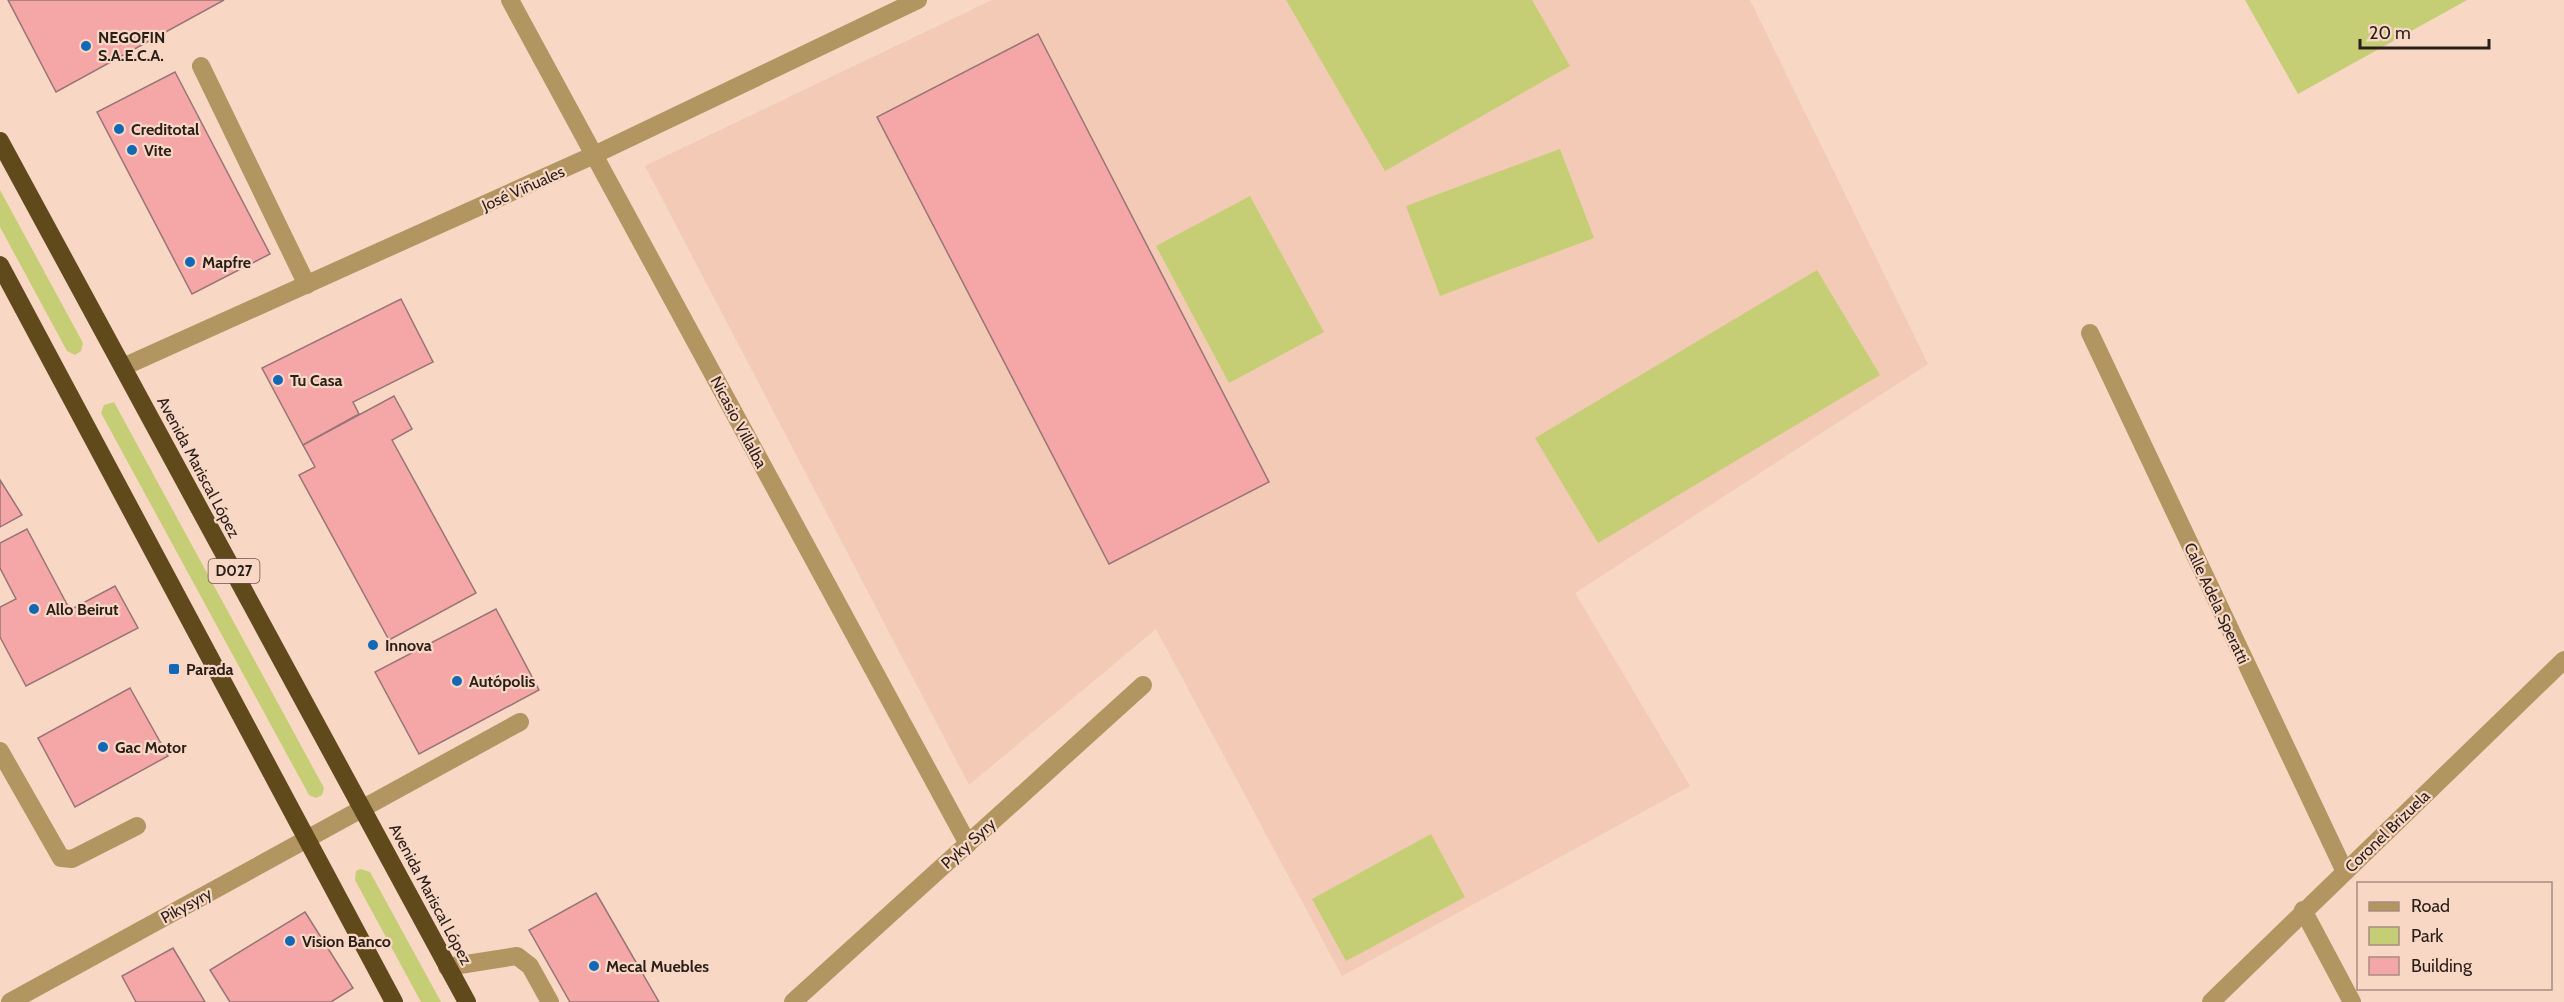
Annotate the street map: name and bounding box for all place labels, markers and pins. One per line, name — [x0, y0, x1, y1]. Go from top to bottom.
place label: NEGOFIN S.A.E.C.A. — [98, 28, 165, 65]
marker: NEGOFIN S.A.E.C.A. — [79, 39, 93, 53]
place label: Creditotal — [131, 120, 199, 139]
marker: Creditotal — [112, 122, 126, 136]
place label: Vite — [144, 141, 171, 160]
marker: Vite — [125, 143, 139, 157]
place label: Mapfre — [202, 253, 251, 272]
marker: Mapfre — [183, 255, 197, 269]
place label: Tu Casa — [290, 371, 342, 390]
marker: Tu Casa — [271, 373, 285, 387]
place label: Allo Beirut — [46, 600, 119, 619]
marker: Allo Beirut — [27, 602, 41, 616]
place label: Innova — [385, 636, 432, 655]
marker: Innova — [366, 638, 380, 652]
place label: Parada — [186, 660, 234, 679]
marker: Parada — [167, 662, 181, 676]
place label: Autópolis — [469, 672, 536, 691]
marker: Autópolis — [450, 674, 464, 688]
place label: Gac Motor — [115, 738, 187, 757]
marker: Gac Motor — [96, 740, 110, 754]
place label: Vision Banco — [302, 932, 391, 951]
marker: Vision Banco — [283, 934, 297, 948]
place label: Mecal Muebles — [606, 957, 709, 976]
marker: Mecal Muebles — [587, 959, 601, 973]

